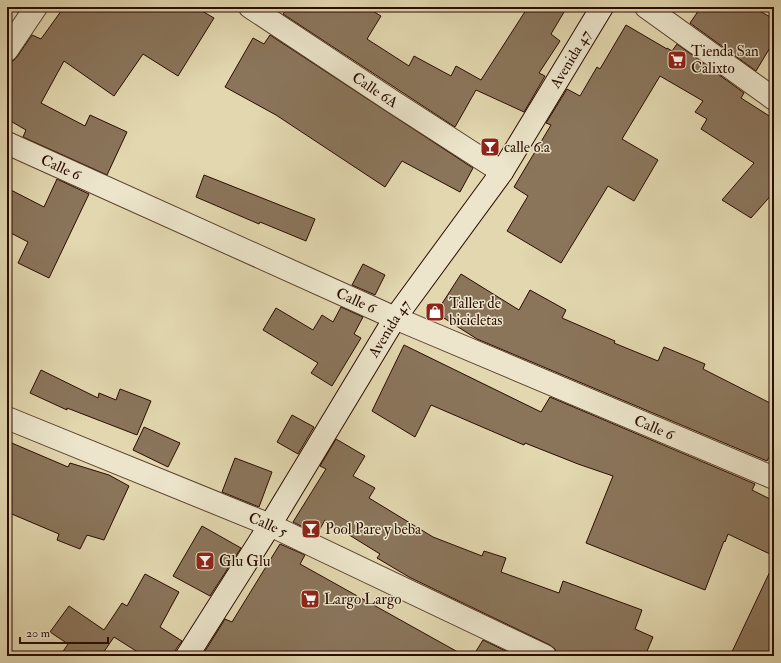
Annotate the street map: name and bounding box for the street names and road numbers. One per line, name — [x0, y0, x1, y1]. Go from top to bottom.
street label: Avenida 47 — [545, 26, 595, 93]
street label: Calle 6A — [348, 68, 402, 112]
street label: Calle 6 — [38, 150, 85, 185]
street label: Calle 6 — [333, 283, 380, 318]
street label: Avenida 47 — [363, 296, 415, 362]
street label: Calle 6 — [631, 411, 678, 445]
street label: Calle 5 — [246, 508, 291, 542]

